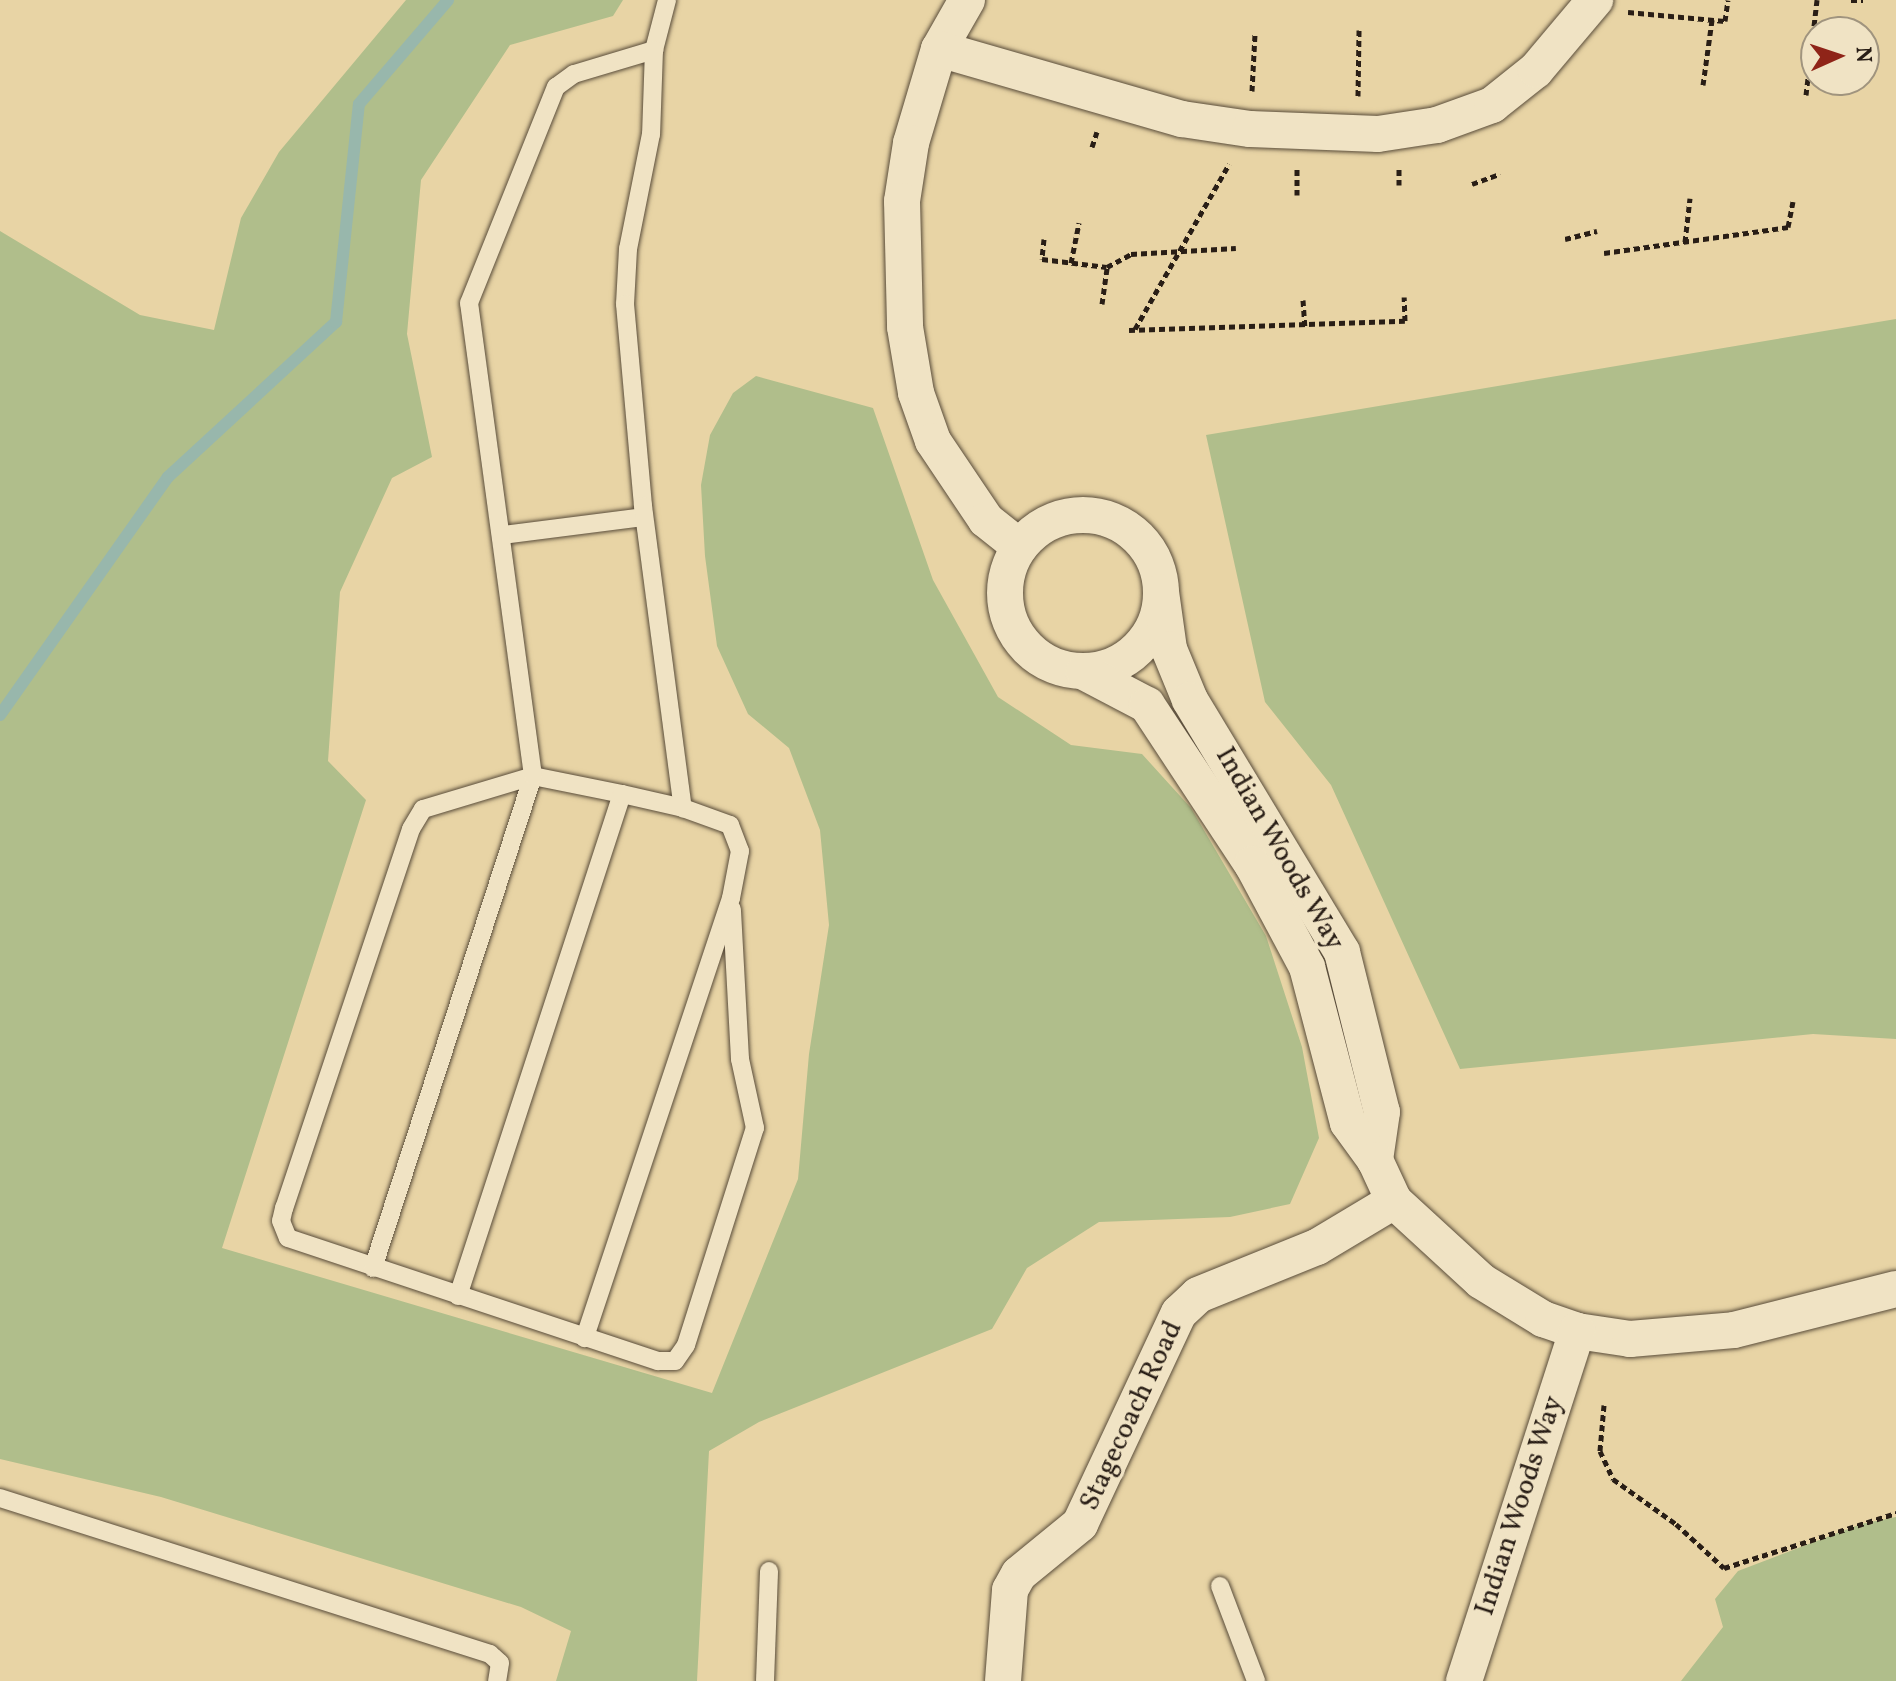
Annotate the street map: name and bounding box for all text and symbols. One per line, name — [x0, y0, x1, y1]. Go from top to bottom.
north arrow — [1800, 16, 1880, 96]
text: N — [1847, 46, 1878, 64]
street label: Indian Woods Way — [1207, 741, 1351, 957]
street label: Stagecoach Road — [1073, 1316, 1191, 1516]
street label: Indian Woods Way — [1468, 1391, 1572, 1621]

